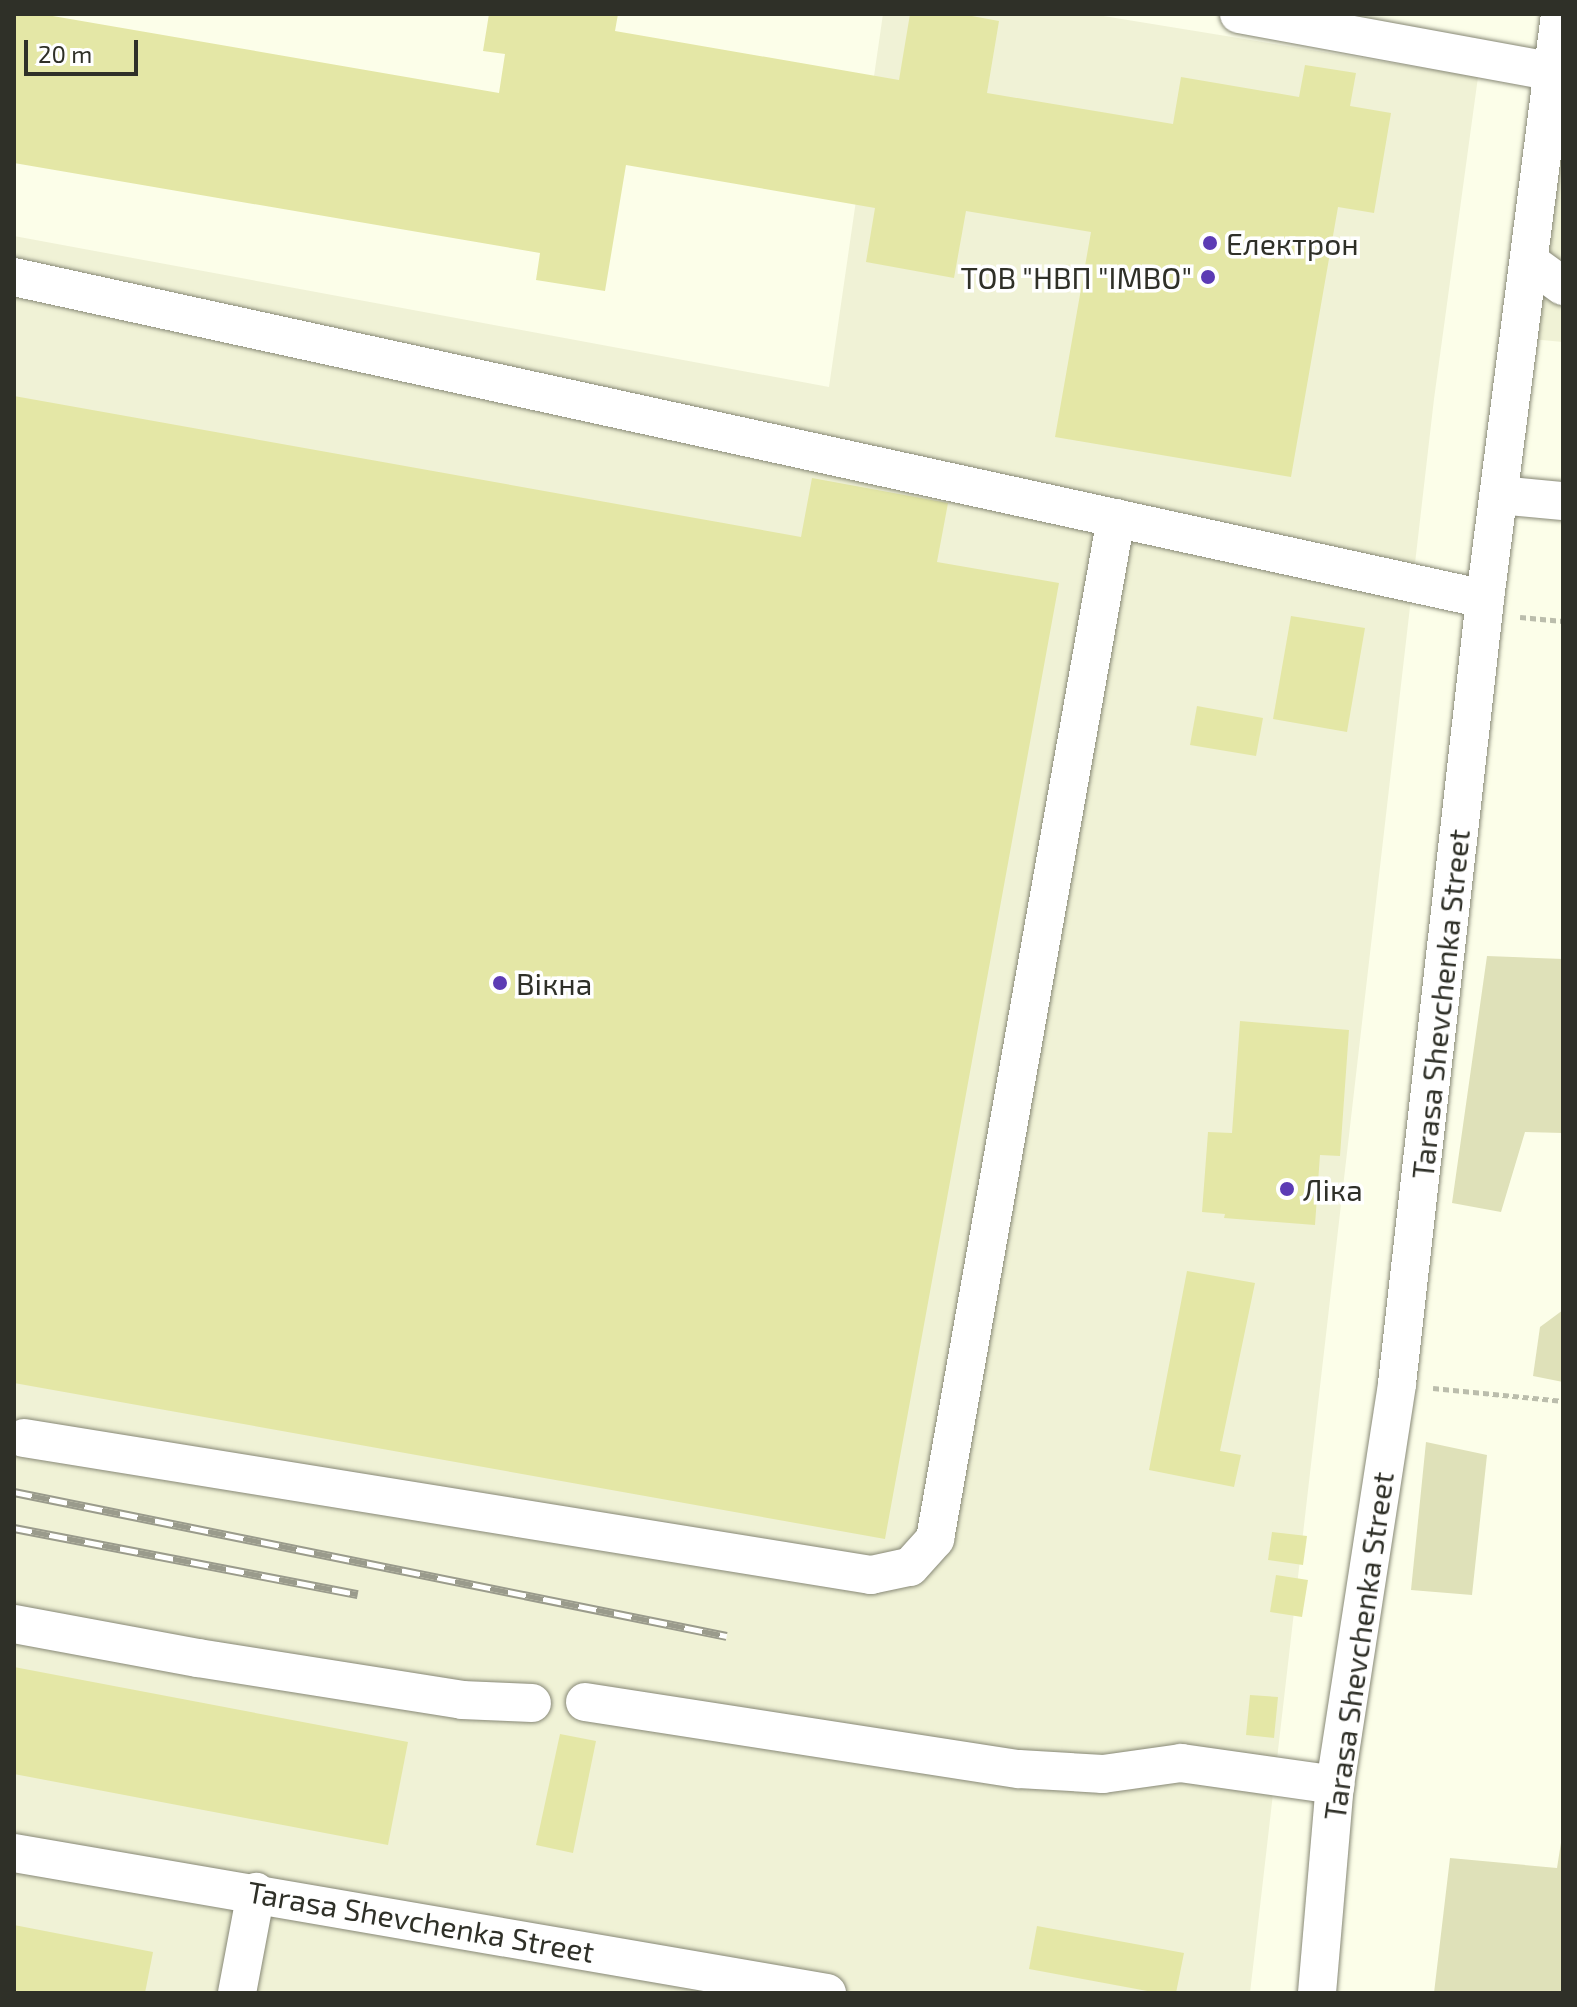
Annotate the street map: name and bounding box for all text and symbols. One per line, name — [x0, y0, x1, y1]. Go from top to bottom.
scale bar — [28, 24, 142, 74]
text: 20 m — [38, 39, 92, 68]
place label: Електрон — [1226, 225, 1359, 261]
marker: Електрон — [1201, 234, 1219, 252]
place label: ТОВ "НВП "ІМВО" — [960, 259, 1192, 295]
marker: ТОВ "НВП "ІМВО" — [1199, 268, 1217, 286]
street label: Tarasa Shevchenka Street — [1404, 827, 1476, 1181]
place label: Вікна — [516, 965, 592, 1001]
marker: Вікна — [491, 974, 509, 992]
place label: Ліка — [1303, 1171, 1363, 1207]
marker: Ліка — [1278, 1180, 1296, 1198]
street label: Tarasa Shevchenka Street — [1316, 1469, 1400, 1823]
street label: Tarasa Shevchenka Street — [245, 1873, 597, 1969]

